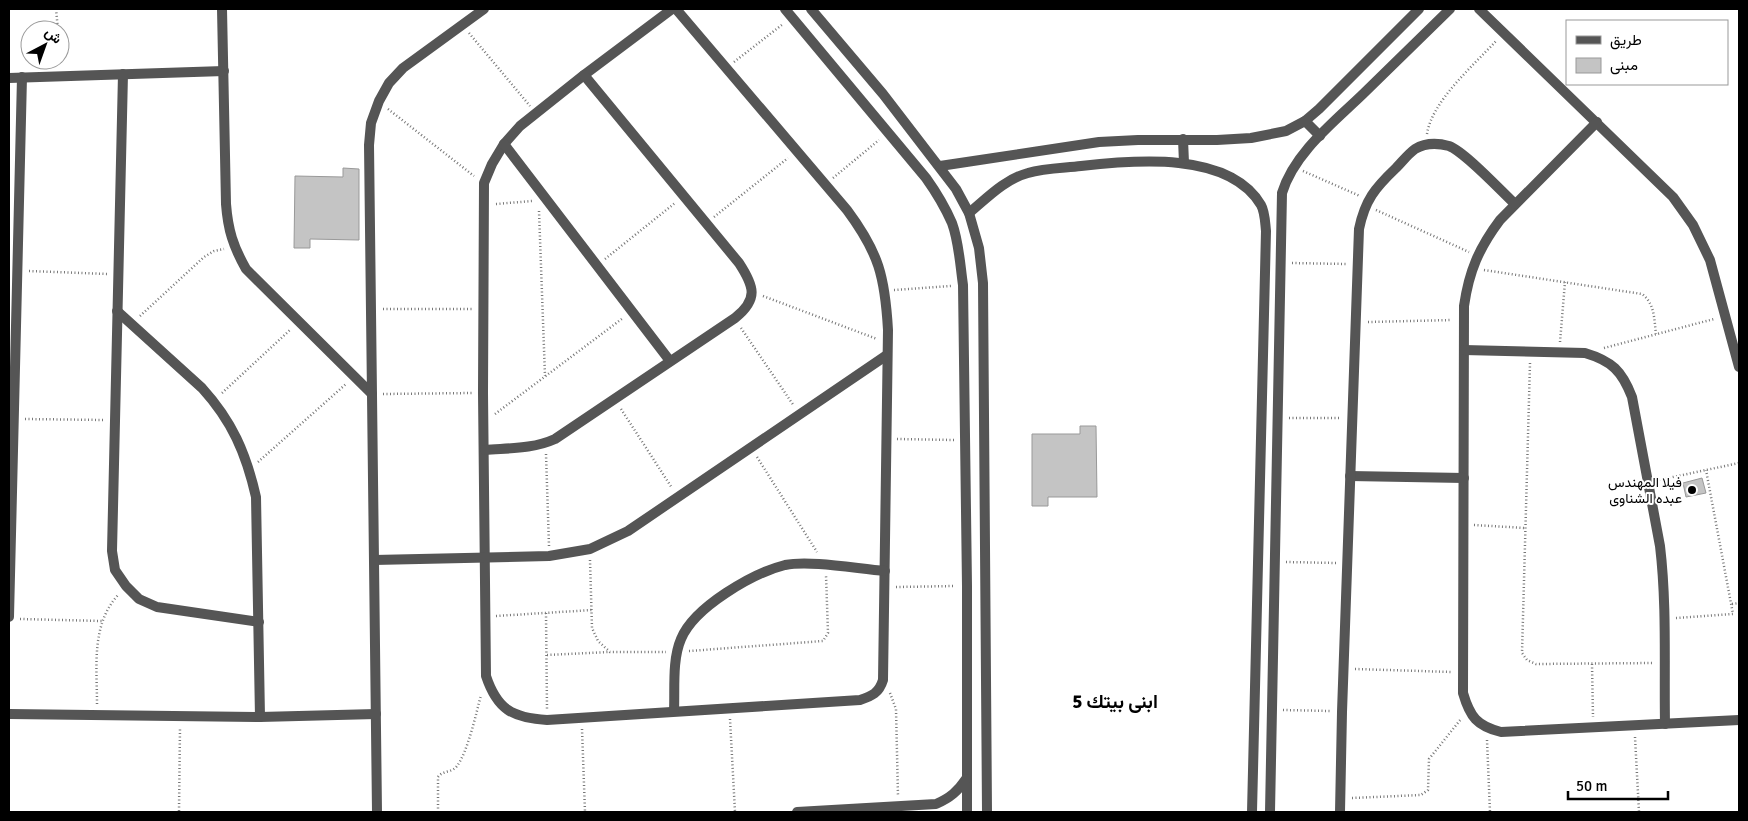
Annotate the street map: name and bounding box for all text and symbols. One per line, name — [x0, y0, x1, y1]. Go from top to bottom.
north arrow — [20, 20, 70, 70]
legend — [1566, 20, 1728, 85]
text: ش — [41, 24, 65, 48]
text: طريق — [1610, 31, 1642, 50]
text: مبنى — [1610, 56, 1638, 75]
place label: فيلا المهندس عبده الشناوى — [1608, 474, 1682, 507]
marker: فيلا المهندس عبده الشناوى — [1686, 484, 1698, 496]
district label: ابنى بيتك 5 — [1072, 690, 1158, 714]
scale bar — [1568, 768, 1668, 800]
text: 50 m — [1576, 777, 1607, 795]

